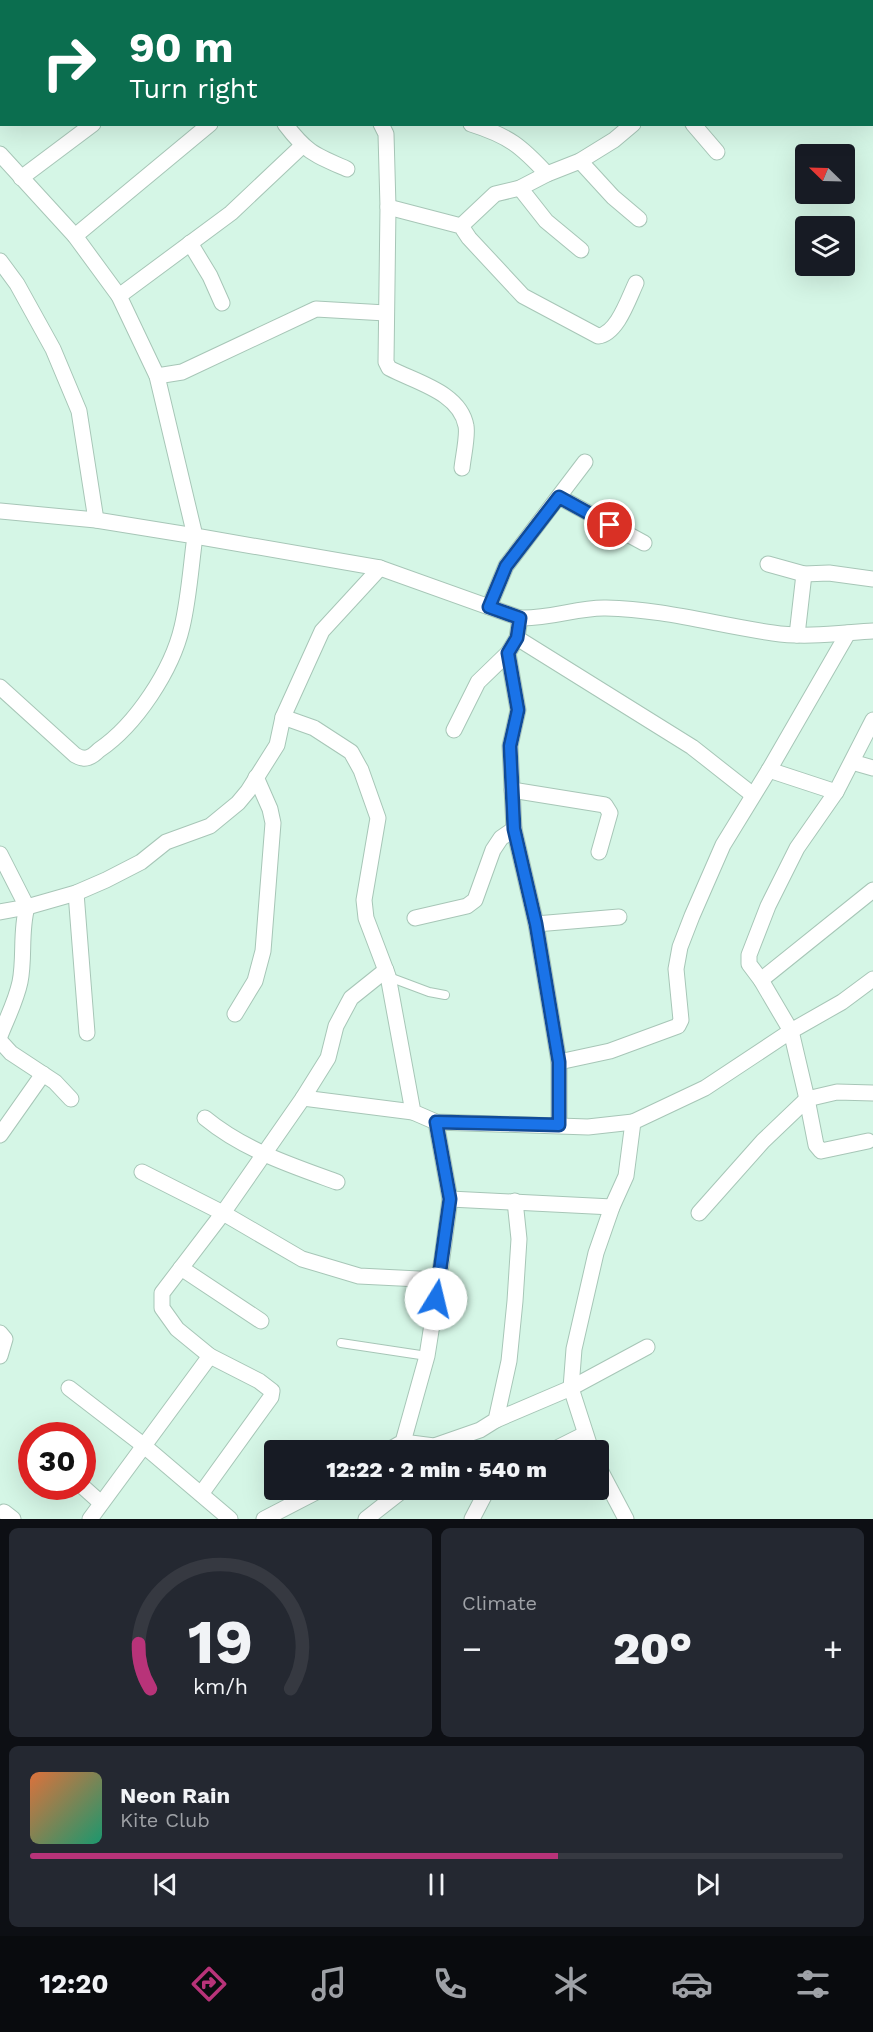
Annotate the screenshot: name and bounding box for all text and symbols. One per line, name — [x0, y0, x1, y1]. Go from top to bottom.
text: 90 m — [129, 23, 233, 72]
icon: right — [30, 24, 108, 102]
text: Turn right — [129, 73, 258, 105]
north arrow — [795, 144, 855, 204]
map controls — [795, 144, 855, 276]
button: layers — [795, 216, 855, 276]
pin — [584, 499, 635, 550]
icon: arrive — [593, 508, 626, 541]
position arrow — [404, 1267, 468, 1331]
speed limit sign: 30 — [18, 1422, 96, 1500]
text: 12:22 · 2 min · 540 m — [326, 1457, 547, 1482]
text: Climate — [462, 1591, 537, 1615]
text: 19 — [188, 1605, 253, 1678]
text: 20° — [613, 1622, 692, 1675]
text: − — [462, 1629, 482, 1668]
text: + — [823, 1629, 843, 1668]
text: km/h — [193, 1675, 248, 1700]
text: Neon Rain — [120, 1783, 230, 1808]
text: Kite Club — [120, 1808, 210, 1832]
icon: previous — [149, 1868, 182, 1901]
icon: pause — [420, 1868, 453, 1901]
icon: next — [691, 1868, 724, 1901]
icon: directions — [188, 1963, 230, 2005]
icon: music — [308, 1963, 350, 2005]
icon: phone — [429, 1963, 471, 2005]
icon: climate — [550, 1963, 592, 2005]
icon: car — [671, 1963, 713, 2005]
icon: filters — [792, 1963, 834, 2005]
text: 12:20 — [39, 1968, 109, 2000]

